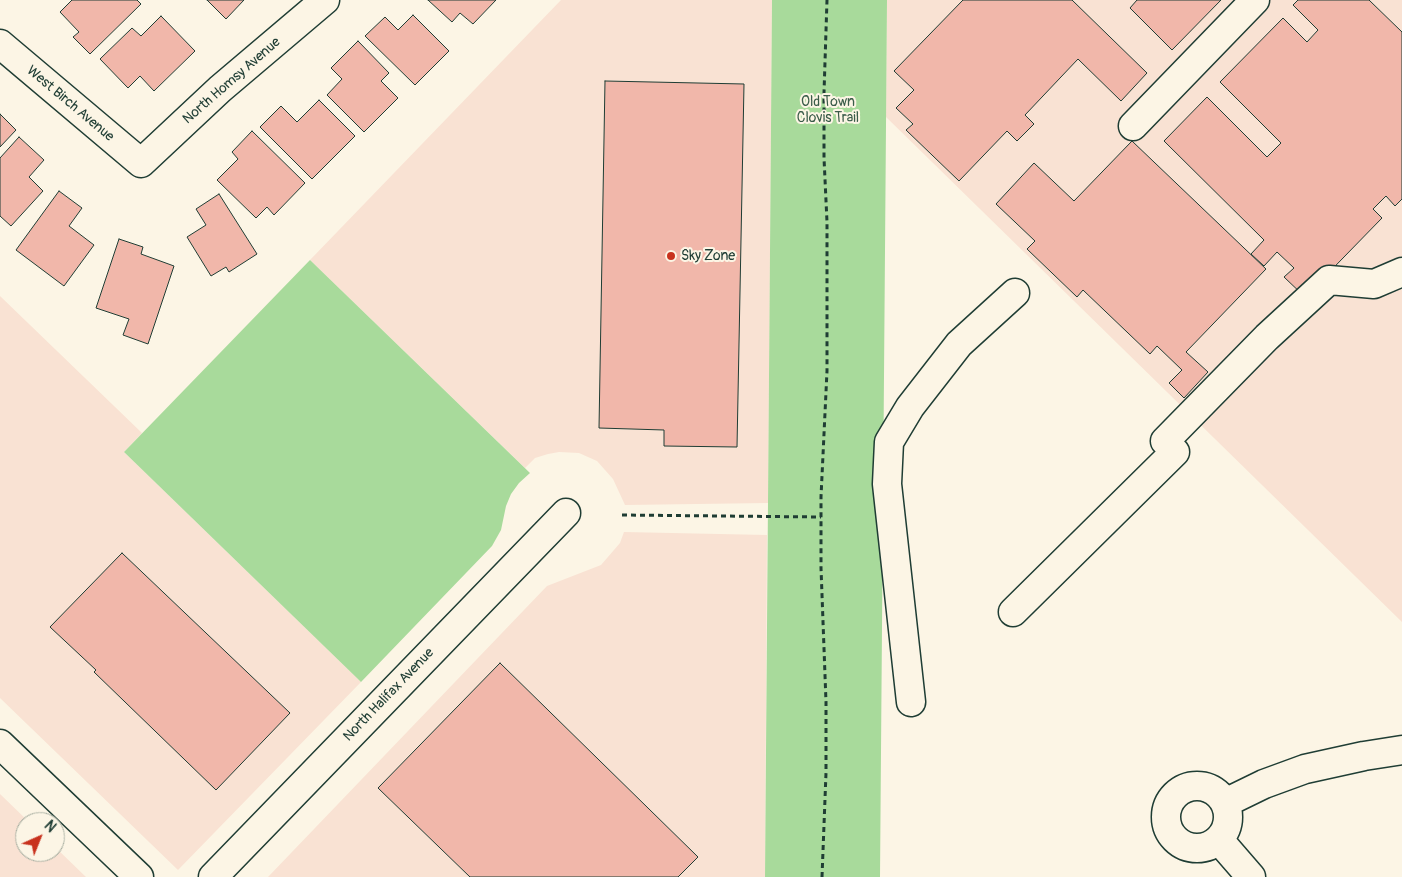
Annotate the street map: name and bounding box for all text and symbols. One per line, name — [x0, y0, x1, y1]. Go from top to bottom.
street label: North Homsy Avenue — [180, 34, 284, 128]
street label: West Birch Avenue — [23, 63, 117, 145]
park label: Old Town Clovis Trail — [797, 94, 859, 126]
place label: Sky Zone — [681, 248, 735, 264]
marker: Sky Zone — [665, 250, 677, 262]
street label: North Halifax Avenue — [340, 645, 438, 745]
north arrow — [15, 812, 65, 862]
text: N — [41, 817, 59, 836]

